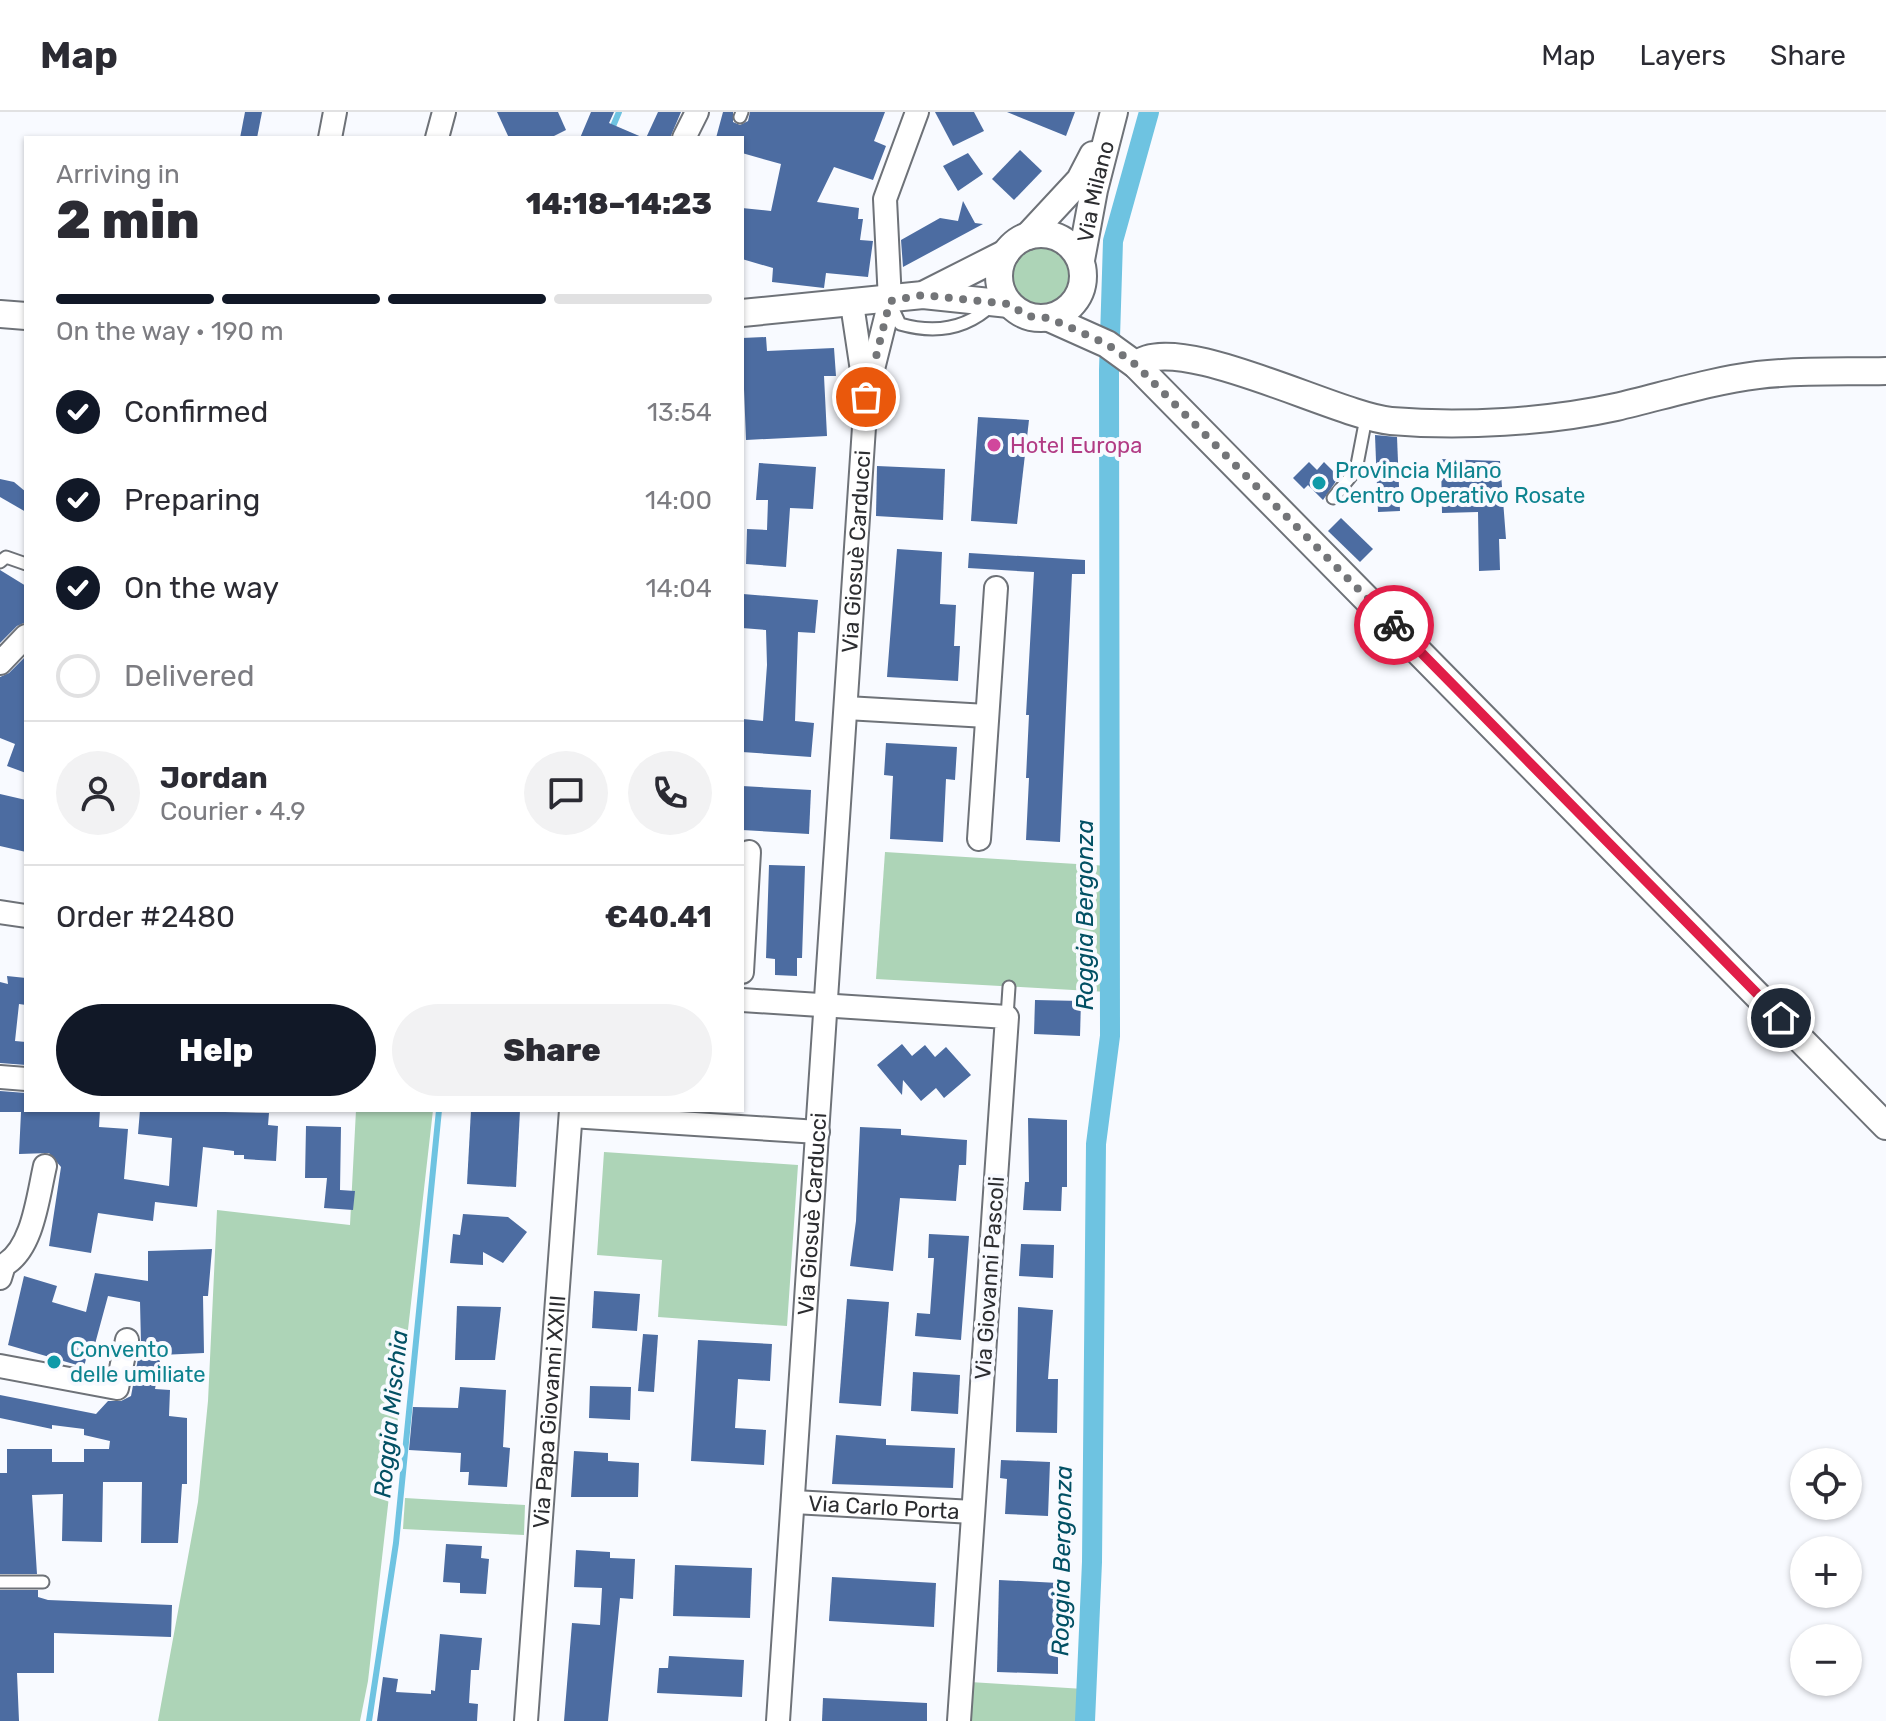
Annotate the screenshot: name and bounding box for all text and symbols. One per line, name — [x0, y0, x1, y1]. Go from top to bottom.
text: Map — [40, 32, 118, 78]
text: Map — [1541, 39, 1596, 72]
text: Layers — [1640, 39, 1726, 72]
text: Share — [1770, 39, 1846, 72]
street label: Via Milano — [1072, 138, 1120, 245]
text: Arriving in — [56, 159, 180, 190]
text: 14:18–14:23 — [526, 186, 712, 222]
text: 2 min — [56, 189, 200, 251]
text: On the way · 190 m — [56, 316, 284, 347]
pin — [832, 363, 900, 431]
icon: bag — [844, 375, 888, 419]
icon: check — [56, 390, 100, 434]
text: Confirmed — [124, 394, 268, 430]
text: 13:54 — [647, 397, 712, 428]
place label: Hotel Europa — [1010, 432, 1142, 459]
marker: Hotel Europa — [985, 436, 1003, 454]
street label: Via Giosuè Carducci — [836, 449, 876, 654]
place label: Provincia Milano Centro Operativo Rosate — [1335, 457, 1585, 509]
marker: Provincia Milano Centro Operativo Rosate — [1310, 474, 1328, 492]
icon: check — [56, 478, 100, 522]
text: Preparing — [124, 482, 260, 518]
text: 14:00 — [645, 485, 712, 516]
icon: check — [56, 566, 100, 610]
text: On the way — [124, 570, 279, 606]
text: 14:04 — [645, 573, 712, 604]
courier — [1354, 585, 1434, 665]
icon: bike — [1372, 603, 1416, 647]
text: Delivered — [124, 658, 255, 694]
button: person — [56, 751, 140, 835]
button: chat — [524, 751, 608, 835]
button: phone — [628, 751, 712, 835]
text: Jordan — [160, 760, 268, 796]
text: Courier · 4.9 — [160, 796, 306, 827]
water label: Roggia Bergonza — [1071, 820, 1099, 1010]
text: Order #2480 — [56, 899, 235, 935]
text: €40.41 — [605, 899, 712, 935]
pin — [1747, 984, 1815, 1052]
icon: home — [1759, 996, 1803, 1040]
button: Help — [56, 1004, 376, 1096]
button: Share — [392, 1004, 712, 1096]
street label: Via Giosuè Carducci — [792, 1112, 832, 1316]
street label: Via Giovanni Pascoli — [969, 1175, 1010, 1381]
street label: Via Papa Giovanni XXIII — [527, 1294, 571, 1529]
water label: Roggia Mischia — [368, 1329, 414, 1499]
place label: Convento delle umiliate — [70, 1336, 206, 1388]
marker: Convento delle umiliate — [45, 1353, 63, 1371]
map controls — [1790, 1448, 1862, 1696]
button: locate — [1790, 1448, 1862, 1520]
water label: Roggia Bergonza — [1046, 1465, 1078, 1657]
street label: Via Carlo Porta — [807, 1490, 960, 1525]
button: + — [1790, 1536, 1862, 1608]
button: − — [1790, 1624, 1862, 1696]

